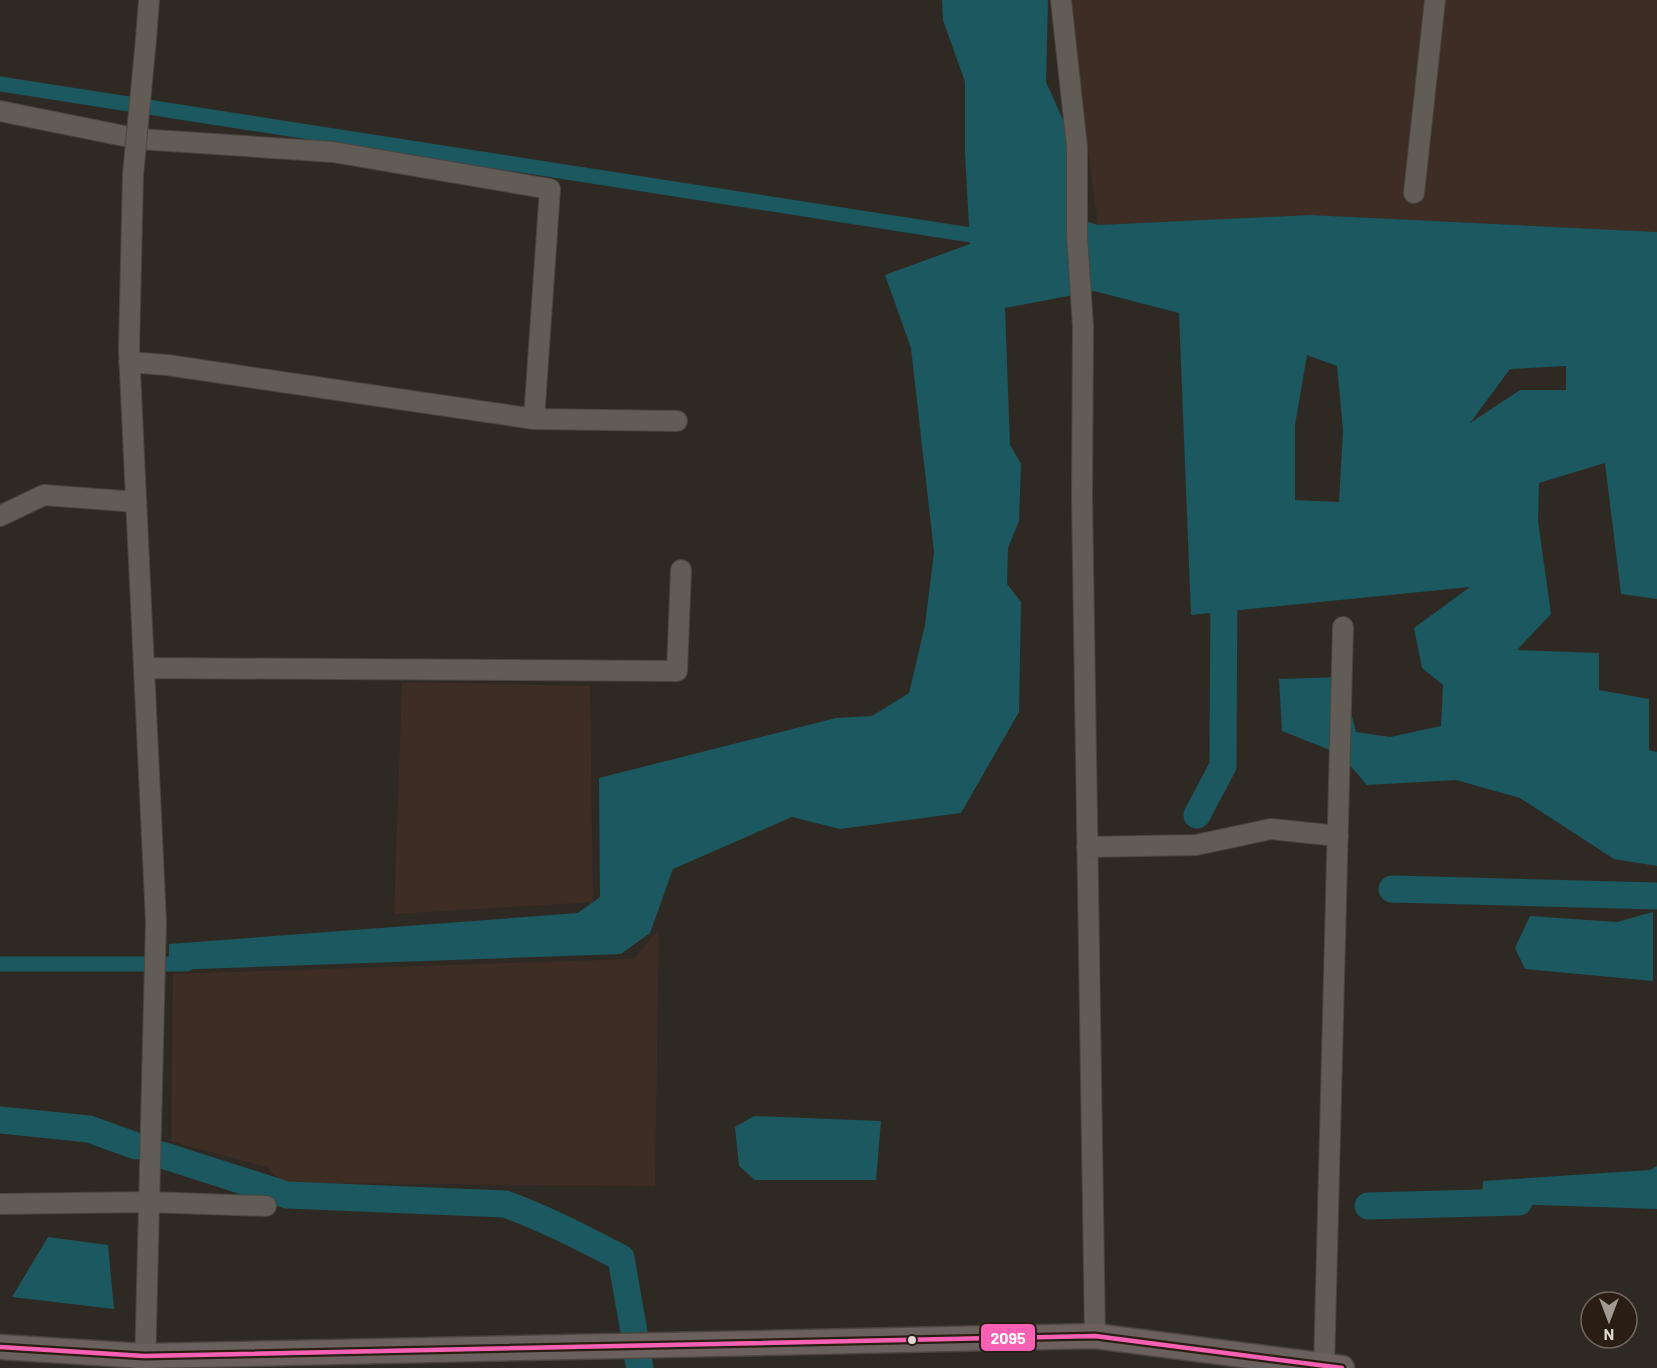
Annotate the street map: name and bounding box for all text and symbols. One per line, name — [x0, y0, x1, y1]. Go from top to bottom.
north arrow — [1579, 1290, 1639, 1350]
line badge: 2095 — [980, 1323, 1036, 1352]
text: N — [1604, 1326, 1614, 1345]
text: 2095 — [990, 1328, 1026, 1347]
unlabelled marker — [906, 1334, 918, 1346]

